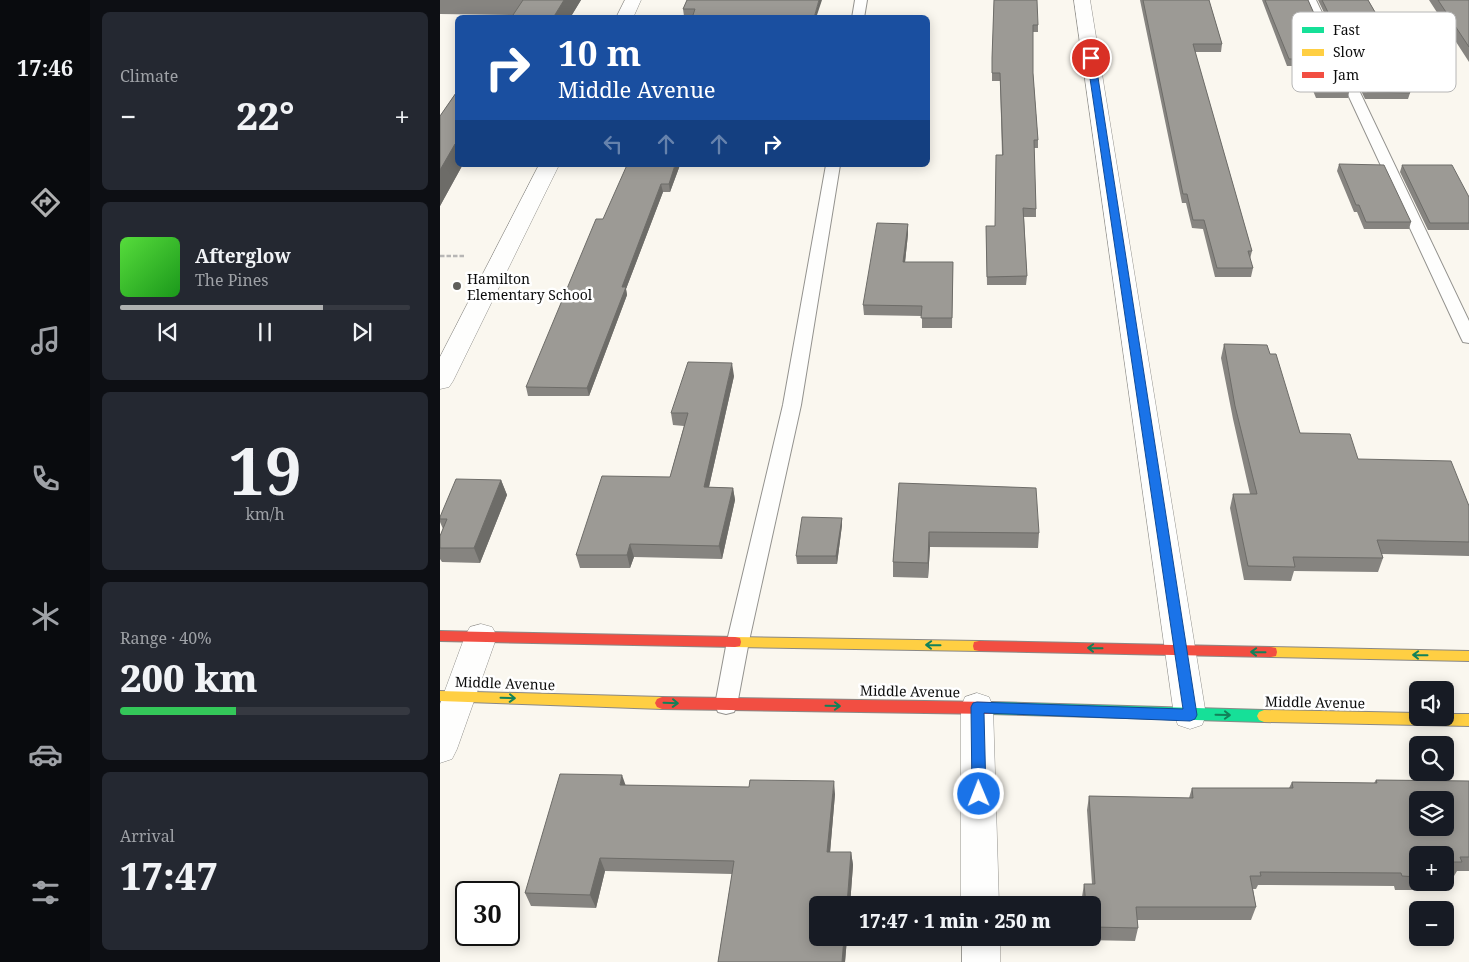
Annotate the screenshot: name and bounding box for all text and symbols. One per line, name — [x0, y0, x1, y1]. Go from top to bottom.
legend — [1292, 12, 1456, 92]
text: Fast — [1333, 20, 1360, 39]
text: 10 m — [558, 29, 641, 76]
icon: right — [475, 35, 540, 100]
pin — [1070, 37, 1112, 79]
text: Slow — [1333, 42, 1366, 61]
icon: arrive — [1077, 44, 1105, 72]
text: 17:46 — [17, 52, 73, 82]
text: Climate — [120, 65, 178, 87]
text: Jam — [1332, 65, 1359, 84]
text: Middle Avenue — [558, 74, 716, 104]
text: 22° — [236, 89, 294, 141]
text: − — [120, 97, 136, 135]
text: + — [394, 97, 410, 135]
icon: left — [599, 130, 627, 158]
icon: ahead — [652, 130, 680, 158]
icon: ahead — [705, 130, 733, 158]
icon: right — [758, 130, 786, 158]
icon: directions — [28, 185, 63, 220]
text: Afterglow — [195, 243, 291, 269]
text: The Pines — [195, 269, 269, 291]
place label: Hamilton Elementary School — [467, 269, 593, 304]
marker: Hamilton Elementary School — [451, 280, 463, 292]
icon: previous — [154, 318, 182, 346]
icon: pause — [251, 318, 279, 346]
icon: next — [348, 318, 376, 346]
icon: music — [28, 323, 63, 358]
text: 19 — [228, 426, 302, 514]
icon: phone — [28, 461, 63, 496]
text: km/h — [245, 503, 285, 525]
icon: climate — [28, 599, 63, 634]
text: Range · 40% — [120, 627, 212, 649]
one-way arrow — [925, 640, 942, 650]
one-way arrow — [1088, 644, 1104, 653]
one-way arrow — [1250, 647, 1266, 657]
text: 200 km — [120, 651, 258, 703]
one-way arrow — [1413, 651, 1429, 660]
street label: Middle Avenue — [455, 672, 555, 694]
street label: Middle Avenue — [860, 681, 960, 701]
map controls — [1409, 681, 1454, 946]
button: sound — [1409, 681, 1454, 726]
street label: Middle Avenue — [1265, 692, 1365, 712]
one-way arrow — [500, 693, 516, 703]
one-way arrow — [662, 698, 678, 708]
one-way arrow — [824, 701, 841, 711]
one-way arrow — [1215, 711, 1231, 720]
button: search — [1409, 736, 1454, 781]
icon: car — [28, 737, 63, 772]
position arrow — [952, 767, 1004, 819]
button: layers — [1409, 791, 1454, 836]
text: Arrival — [120, 825, 175, 847]
button: + — [1409, 846, 1454, 891]
text: 17:47 — [120, 849, 218, 901]
icon: filters — [28, 875, 63, 910]
speed limit sign: 30 — [455, 881, 520, 946]
button: − — [1409, 901, 1454, 946]
text: 17:47 · 1 min · 250 m — [859, 908, 1051, 934]

